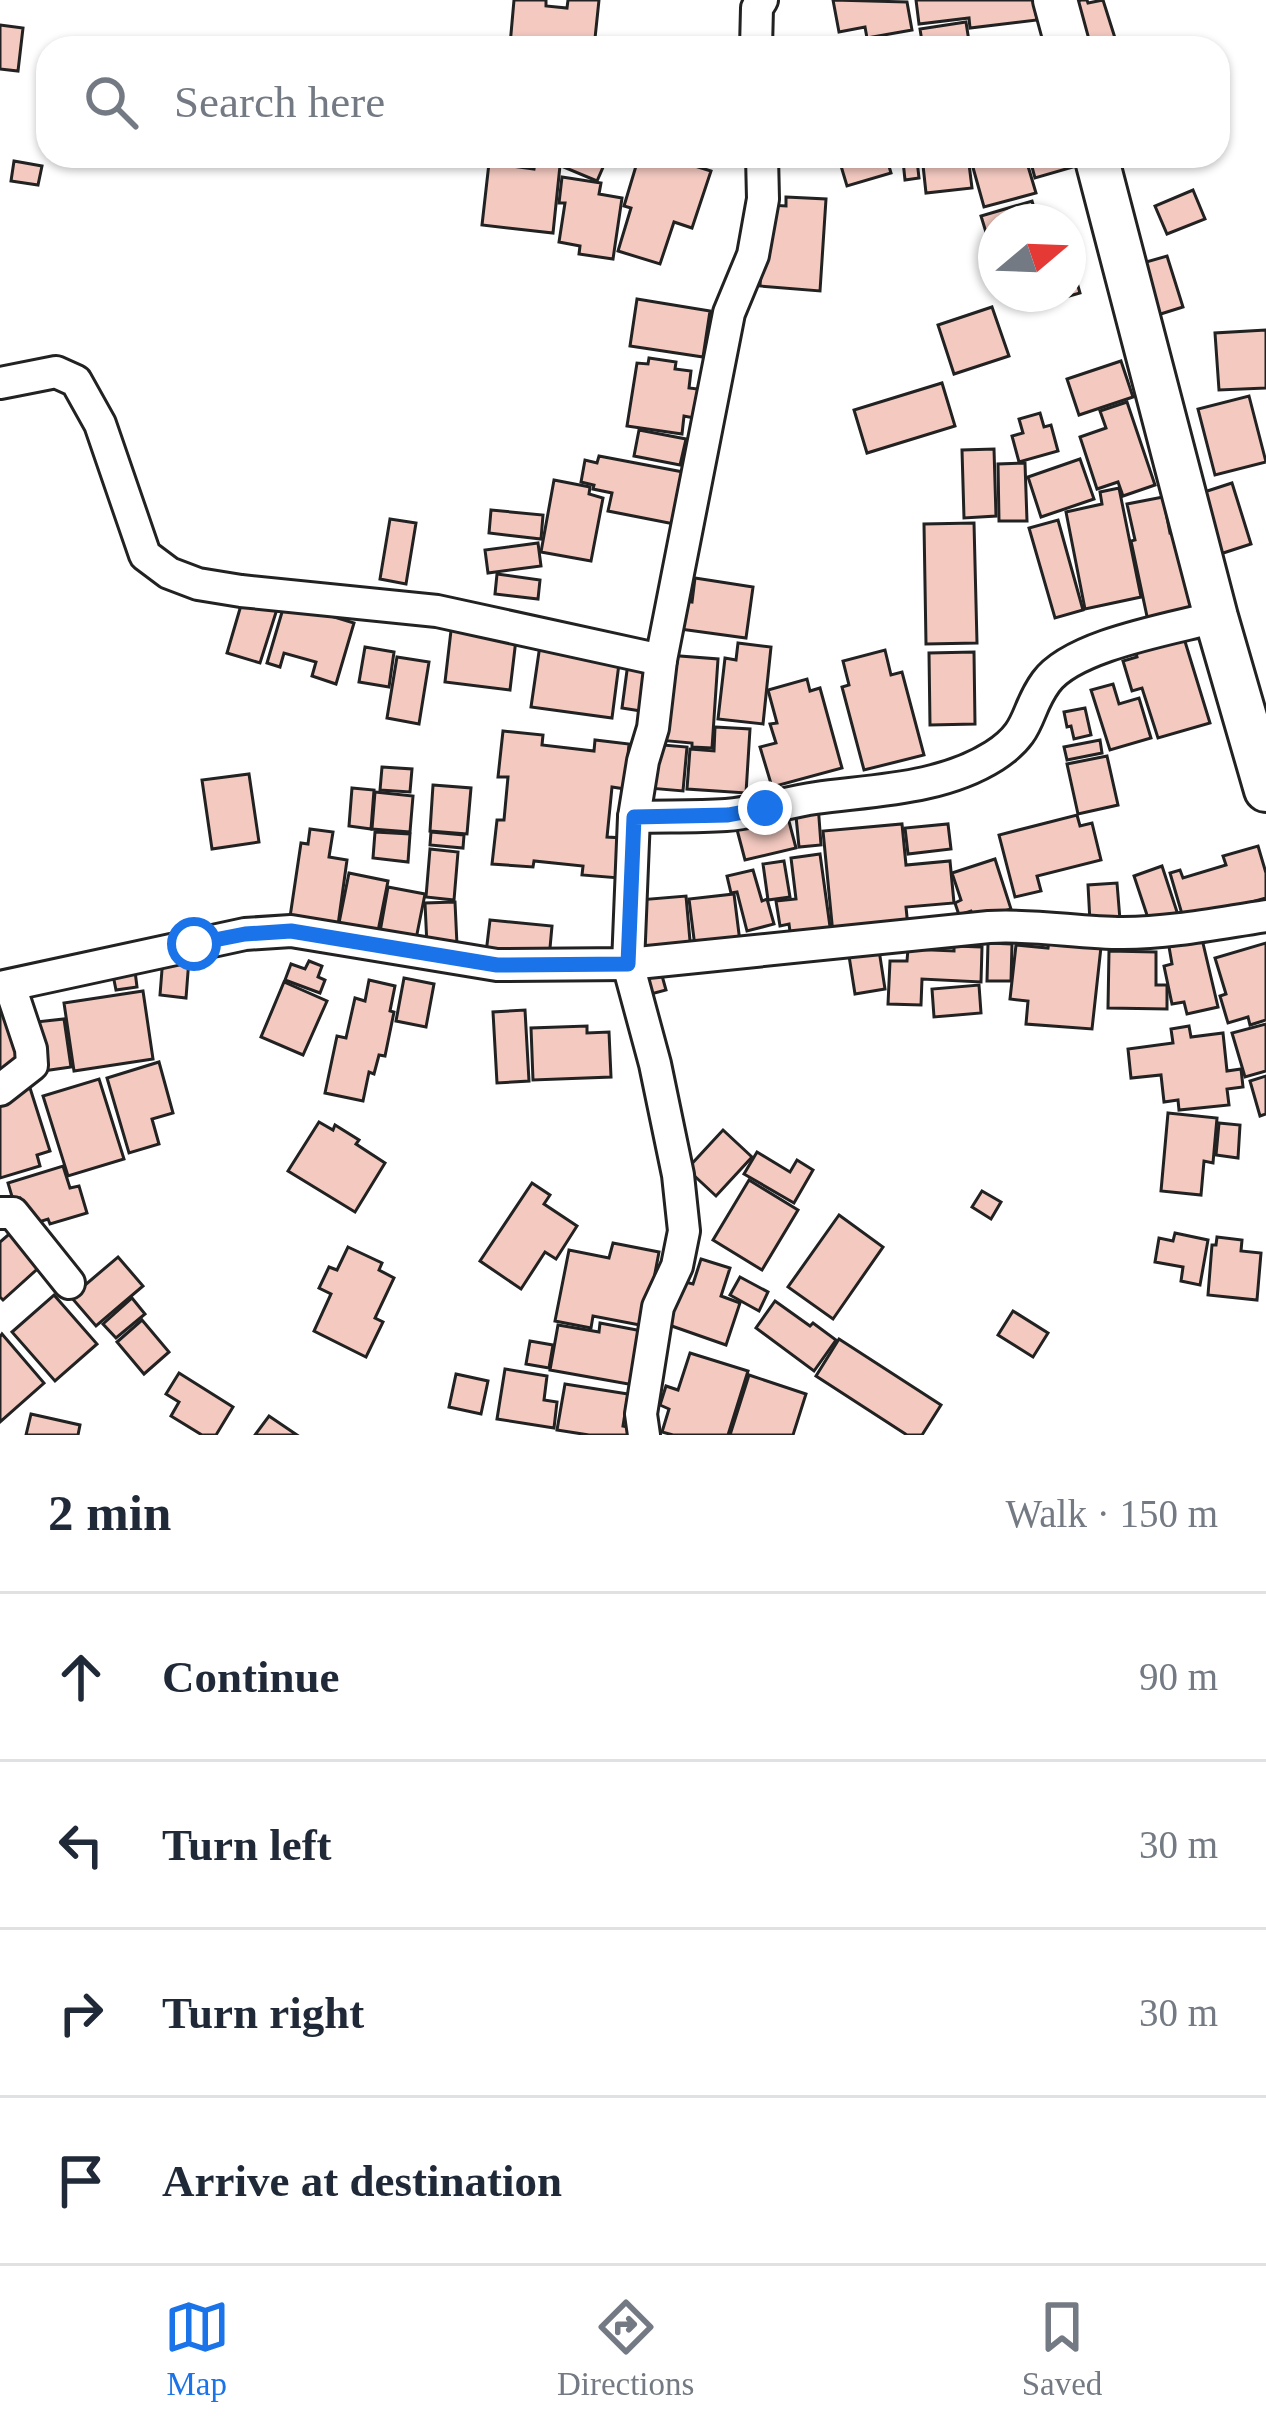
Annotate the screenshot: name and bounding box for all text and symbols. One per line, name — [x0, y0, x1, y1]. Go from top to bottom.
search box — [36, 36, 1230, 168]
icon: search — [78, 69, 144, 135]
text: Search here — [174, 77, 385, 127]
north arrow — [978, 204, 1086, 312]
route end — [738, 781, 792, 835]
route start — [167, 917, 221, 971]
text: 2 min — [48, 1485, 171, 1541]
text: Walk · 150 m — [1006, 1492, 1218, 1535]
icon: ahead — [48, 1644, 114, 1710]
text: Continue — [162, 1652, 340, 1702]
text: 90 m — [1139, 1655, 1218, 1698]
icon: left — [48, 1812, 114, 1878]
text: Turn left — [162, 1820, 332, 1870]
text: 30 m — [1139, 1823, 1218, 1866]
icon: right — [48, 1980, 114, 2046]
text: Turn right — [162, 1988, 364, 2038]
text: 30 m — [1139, 1991, 1218, 2034]
icon: arrive — [48, 2148, 114, 2214]
text: Arrive at destination — [162, 2156, 562, 2206]
tab: Map — [164, 2294, 230, 2403]
tab: Directions — [557, 2294, 694, 2403]
tab: Saved — [1022, 2294, 1102, 2403]

